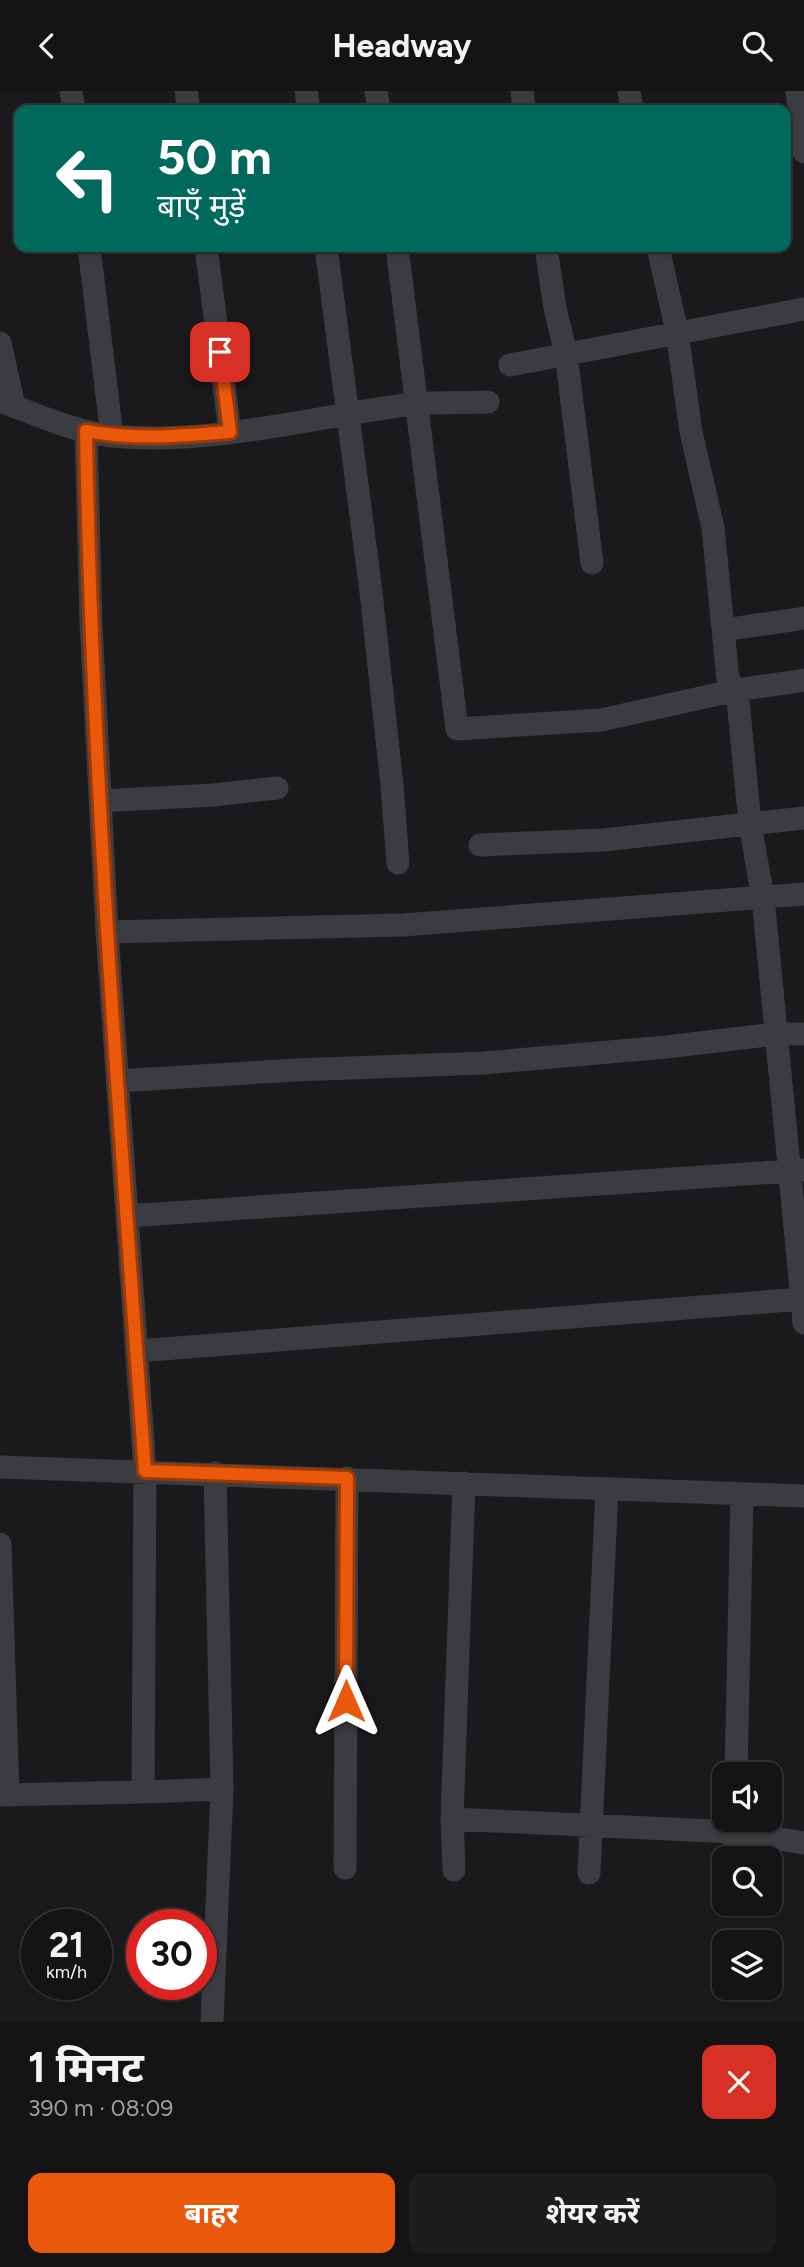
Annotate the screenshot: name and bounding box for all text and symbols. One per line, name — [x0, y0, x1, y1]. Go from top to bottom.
icon: back — [28, 27, 66, 65]
text: Headway — [332, 27, 472, 65]
icon: search — [738, 27, 776, 65]
text: 50 m — [157, 127, 272, 186]
icon: left — [42, 133, 133, 224]
text: बाएँ मुड़ें — [157, 187, 245, 225]
pin — [190, 322, 250, 382]
icon: arrive — [201, 333, 239, 371]
position arrow — [309, 1664, 383, 1738]
map controls — [712, 1762, 782, 2000]
button: sound — [712, 1762, 782, 1832]
button: search — [712, 1846, 782, 1916]
speed limit sign: 30 — [126, 1909, 217, 2000]
text: 21 — [49, 1924, 84, 1966]
button: layers — [712, 1930, 782, 2000]
text: km/h — [46, 1961, 87, 1983]
text: 1 मिनट — [28, 2042, 144, 2093]
button: close — [702, 2045, 776, 2119]
text: 390 m · 08:09 — [28, 2094, 173, 2122]
button: बाहर — [28, 2173, 395, 2253]
button: शेयर करें — [409, 2173, 776, 2253]

